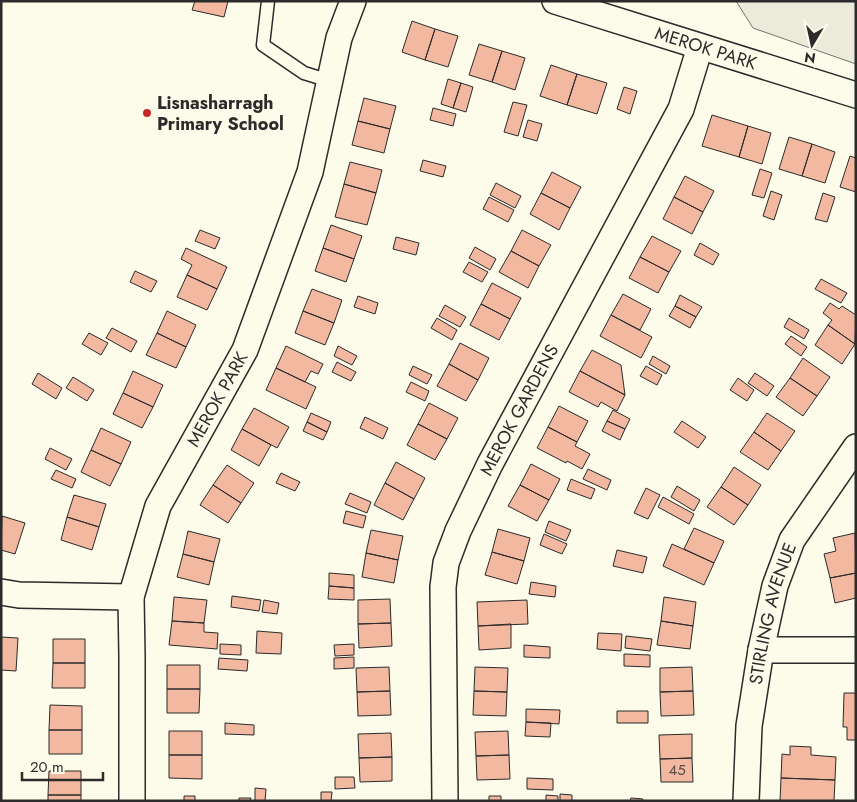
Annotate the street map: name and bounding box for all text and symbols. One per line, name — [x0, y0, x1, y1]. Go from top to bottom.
street label: MEROK PARK — [652, 20, 761, 76]
north arrow — [787, 20, 837, 70]
text: N — [803, 47, 817, 69]
place label: Lisnasharragh Primary School — [157, 90, 284, 137]
marker: Lisnasharragh Primary School — [141, 107, 153, 119]
street label: MEROK GARDENS — [473, 339, 565, 480]
street label: MEROK PARK — [180, 346, 255, 452]
street label: STIRLING AVENUE — [743, 539, 803, 686]
scale bar — [22, 750, 104, 782]
text: 20 m — [30, 756, 64, 778]
house number: 45 — [668, 759, 686, 781]

